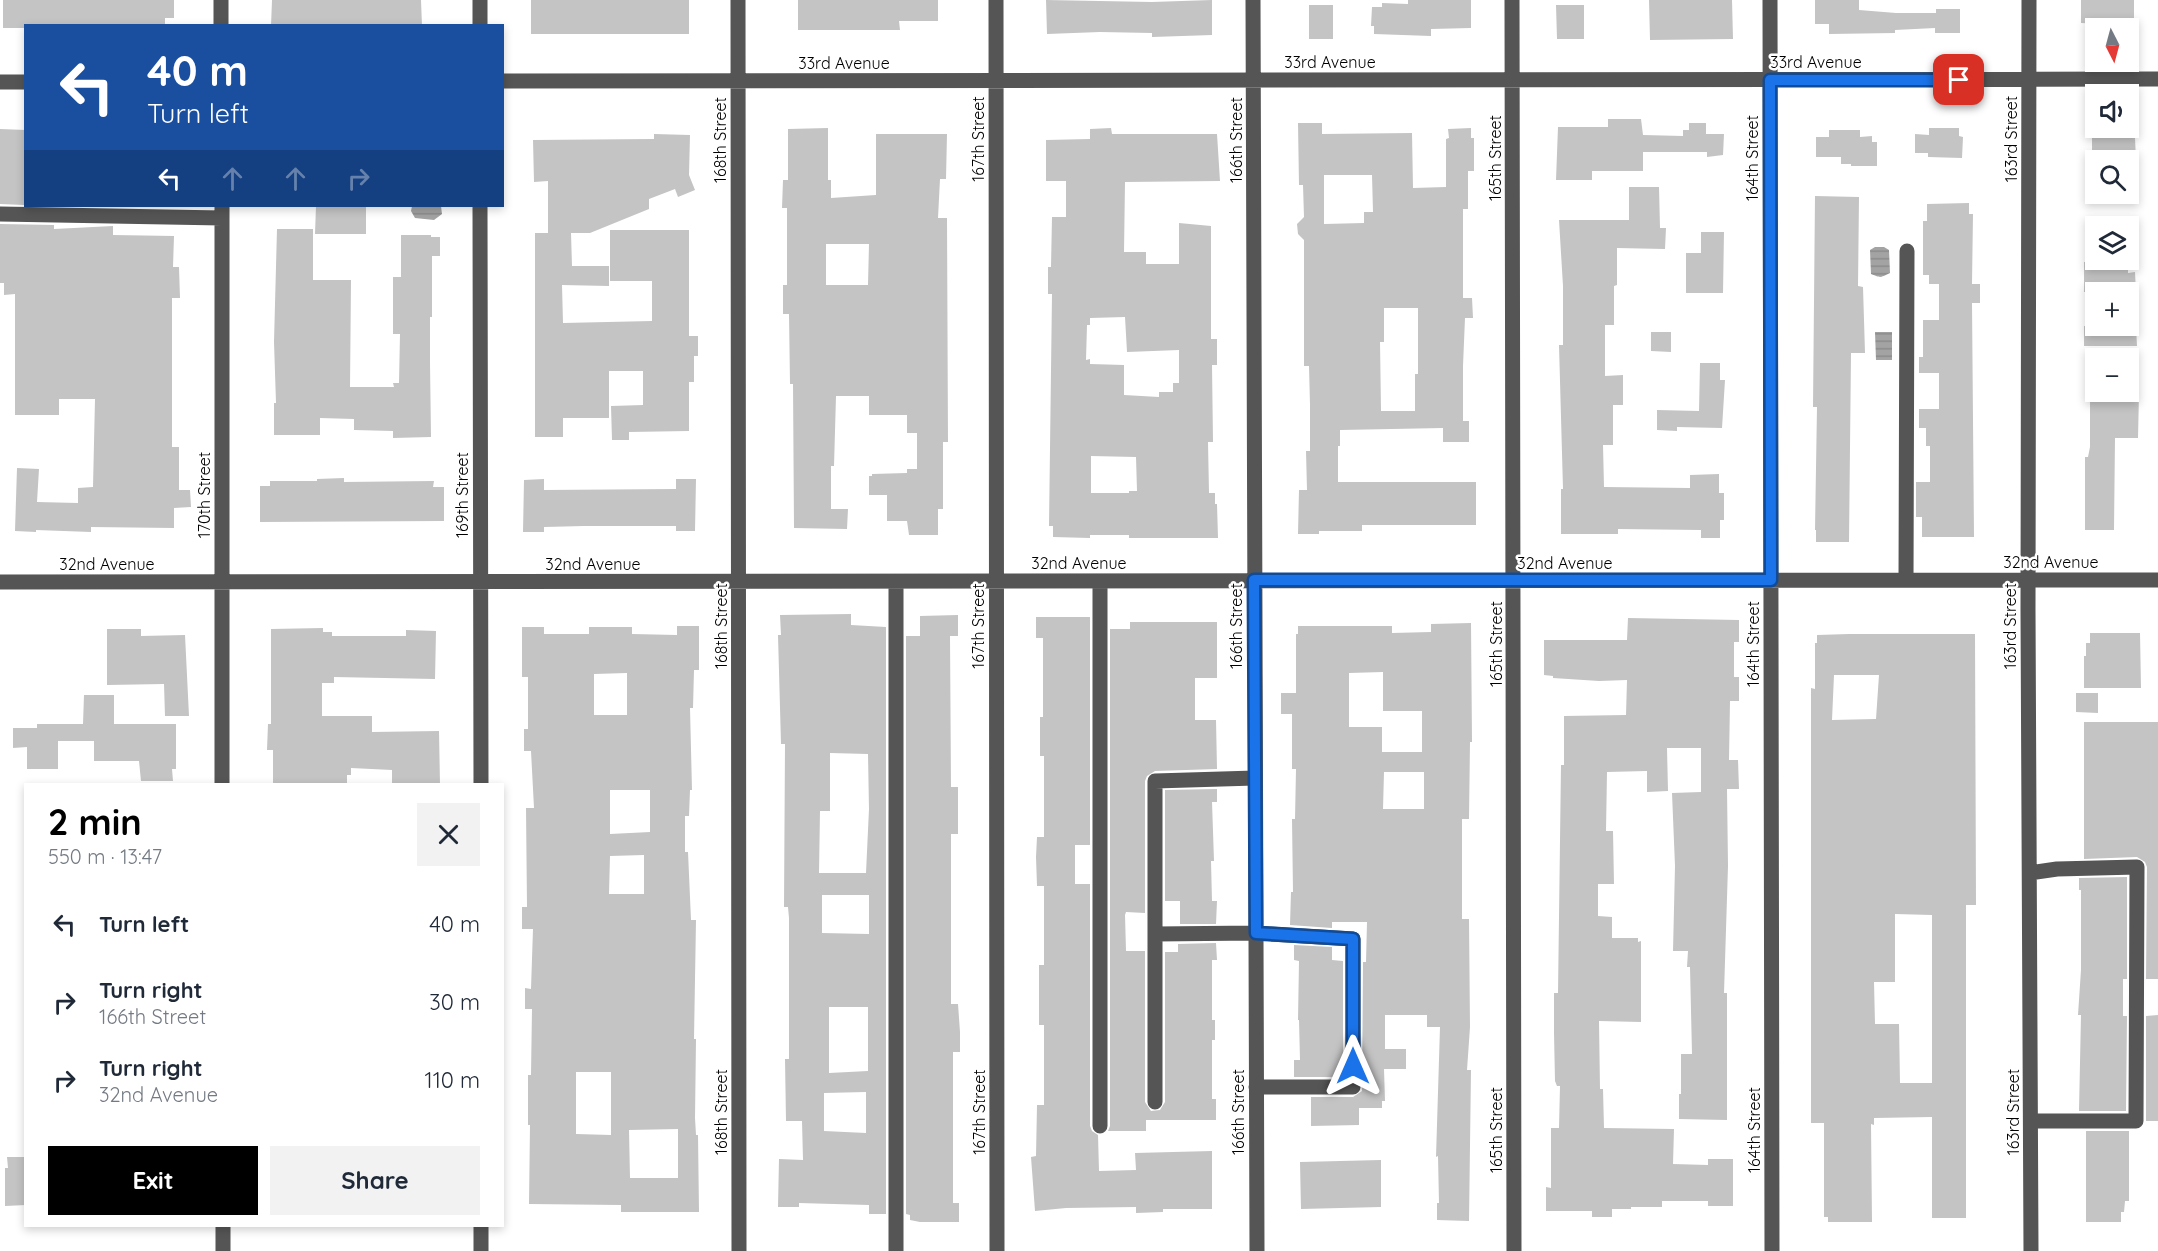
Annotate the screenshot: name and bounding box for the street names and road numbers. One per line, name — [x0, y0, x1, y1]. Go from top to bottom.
street label: 33rd Avenue — [1284, 52, 1376, 72]
street label: 33rd Avenue — [1770, 52, 1862, 72]
street label: 33rd Avenue — [798, 53, 890, 73]
street label: 167th Street — [968, 96, 988, 182]
street label: 163rd Street — [2001, 96, 2021, 182]
street label: 168th Street — [710, 97, 730, 183]
street label: 166th Street — [1226, 97, 1246, 183]
street label: 165th Street — [1485, 115, 1505, 201]
street label: 164th Street — [1742, 115, 1762, 201]
street label: 170th Street — [194, 452, 214, 538]
street label: 169th Street — [452, 452, 472, 538]
street label: 32nd Avenue — [2003, 552, 2099, 572]
street label: 32nd Avenue — [1031, 553, 1127, 573]
street label: 32nd Avenue — [1517, 553, 1613, 573]
street label: 32nd Avenue — [59, 554, 155, 574]
street label: 32nd Avenue — [545, 554, 641, 574]
street label: 168th Street — [711, 583, 731, 669]
street label: 167th Street — [968, 583, 988, 669]
street label: 166th Street — [1226, 583, 1246, 669]
street label: 163rd Street — [2000, 583, 2020, 669]
street label: 165th Street — [1486, 601, 1506, 687]
street label: 164th Street — [1743, 601, 1763, 687]
street label: 168th Street — [711, 1069, 731, 1155]
street label: 167th Street — [969, 1069, 989, 1155]
street label: 166th Street — [1228, 1069, 1248, 1155]
street label: 163rd Street — [2003, 1069, 2023, 1155]
street label: 165th Street — [1486, 1087, 1506, 1173]
street label: 164th Street — [1744, 1087, 1764, 1173]

